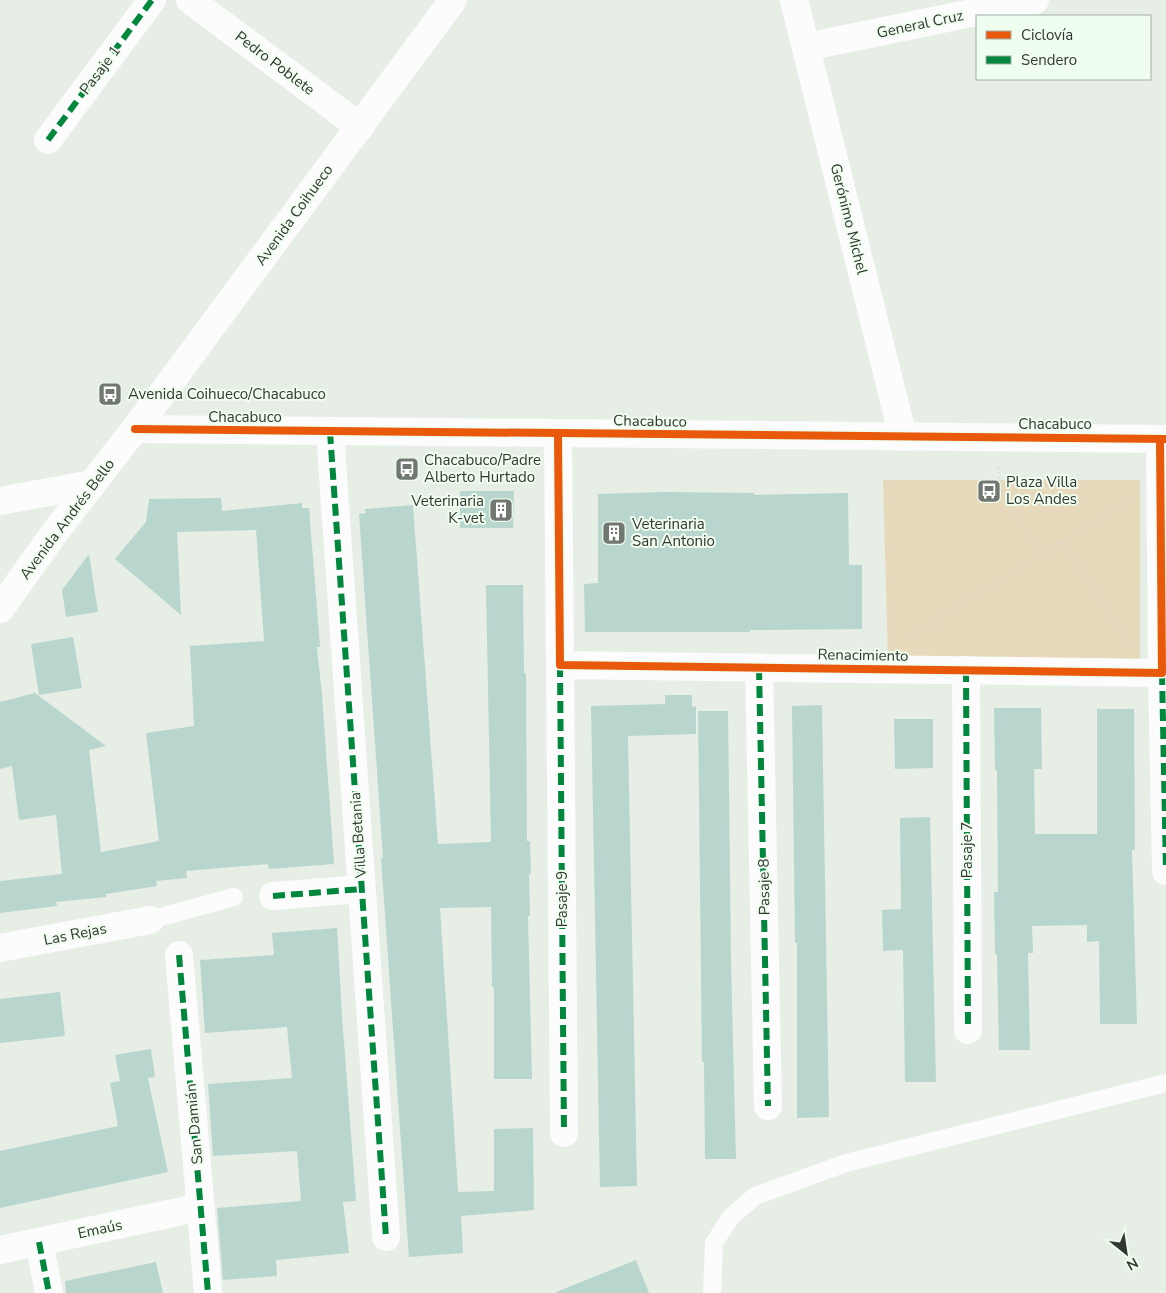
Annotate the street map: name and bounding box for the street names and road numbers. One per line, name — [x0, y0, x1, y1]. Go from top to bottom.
street label: General Cruz — [875, 5, 965, 43]
street label: Pedro Poblete — [231, 26, 319, 100]
street label: Pasaje 1 — [75, 41, 125, 99]
street label: Avenida Coihueco — [251, 161, 337, 269]
street label: Gerónimo Michel — [826, 161, 873, 277]
street label: Chacabuco — [208, 407, 282, 427]
street label: Chacabuco — [613, 410, 687, 432]
street label: Chacabuco — [1018, 414, 1092, 434]
street label: Avenida Andrés Bello — [15, 454, 119, 584]
street label: Renacimiento — [817, 644, 909, 666]
street label: Villa Betania — [345, 792, 371, 879]
street label: Pasaje 7 — [957, 822, 977, 878]
street label: Pasaje 8 — [754, 859, 774, 915]
street label: Pasaje 9 — [552, 871, 572, 927]
street label: Las Rejas — [42, 918, 108, 950]
street label: San Damián — [180, 1083, 208, 1165]
street label: Emaús — [76, 1215, 124, 1243]

